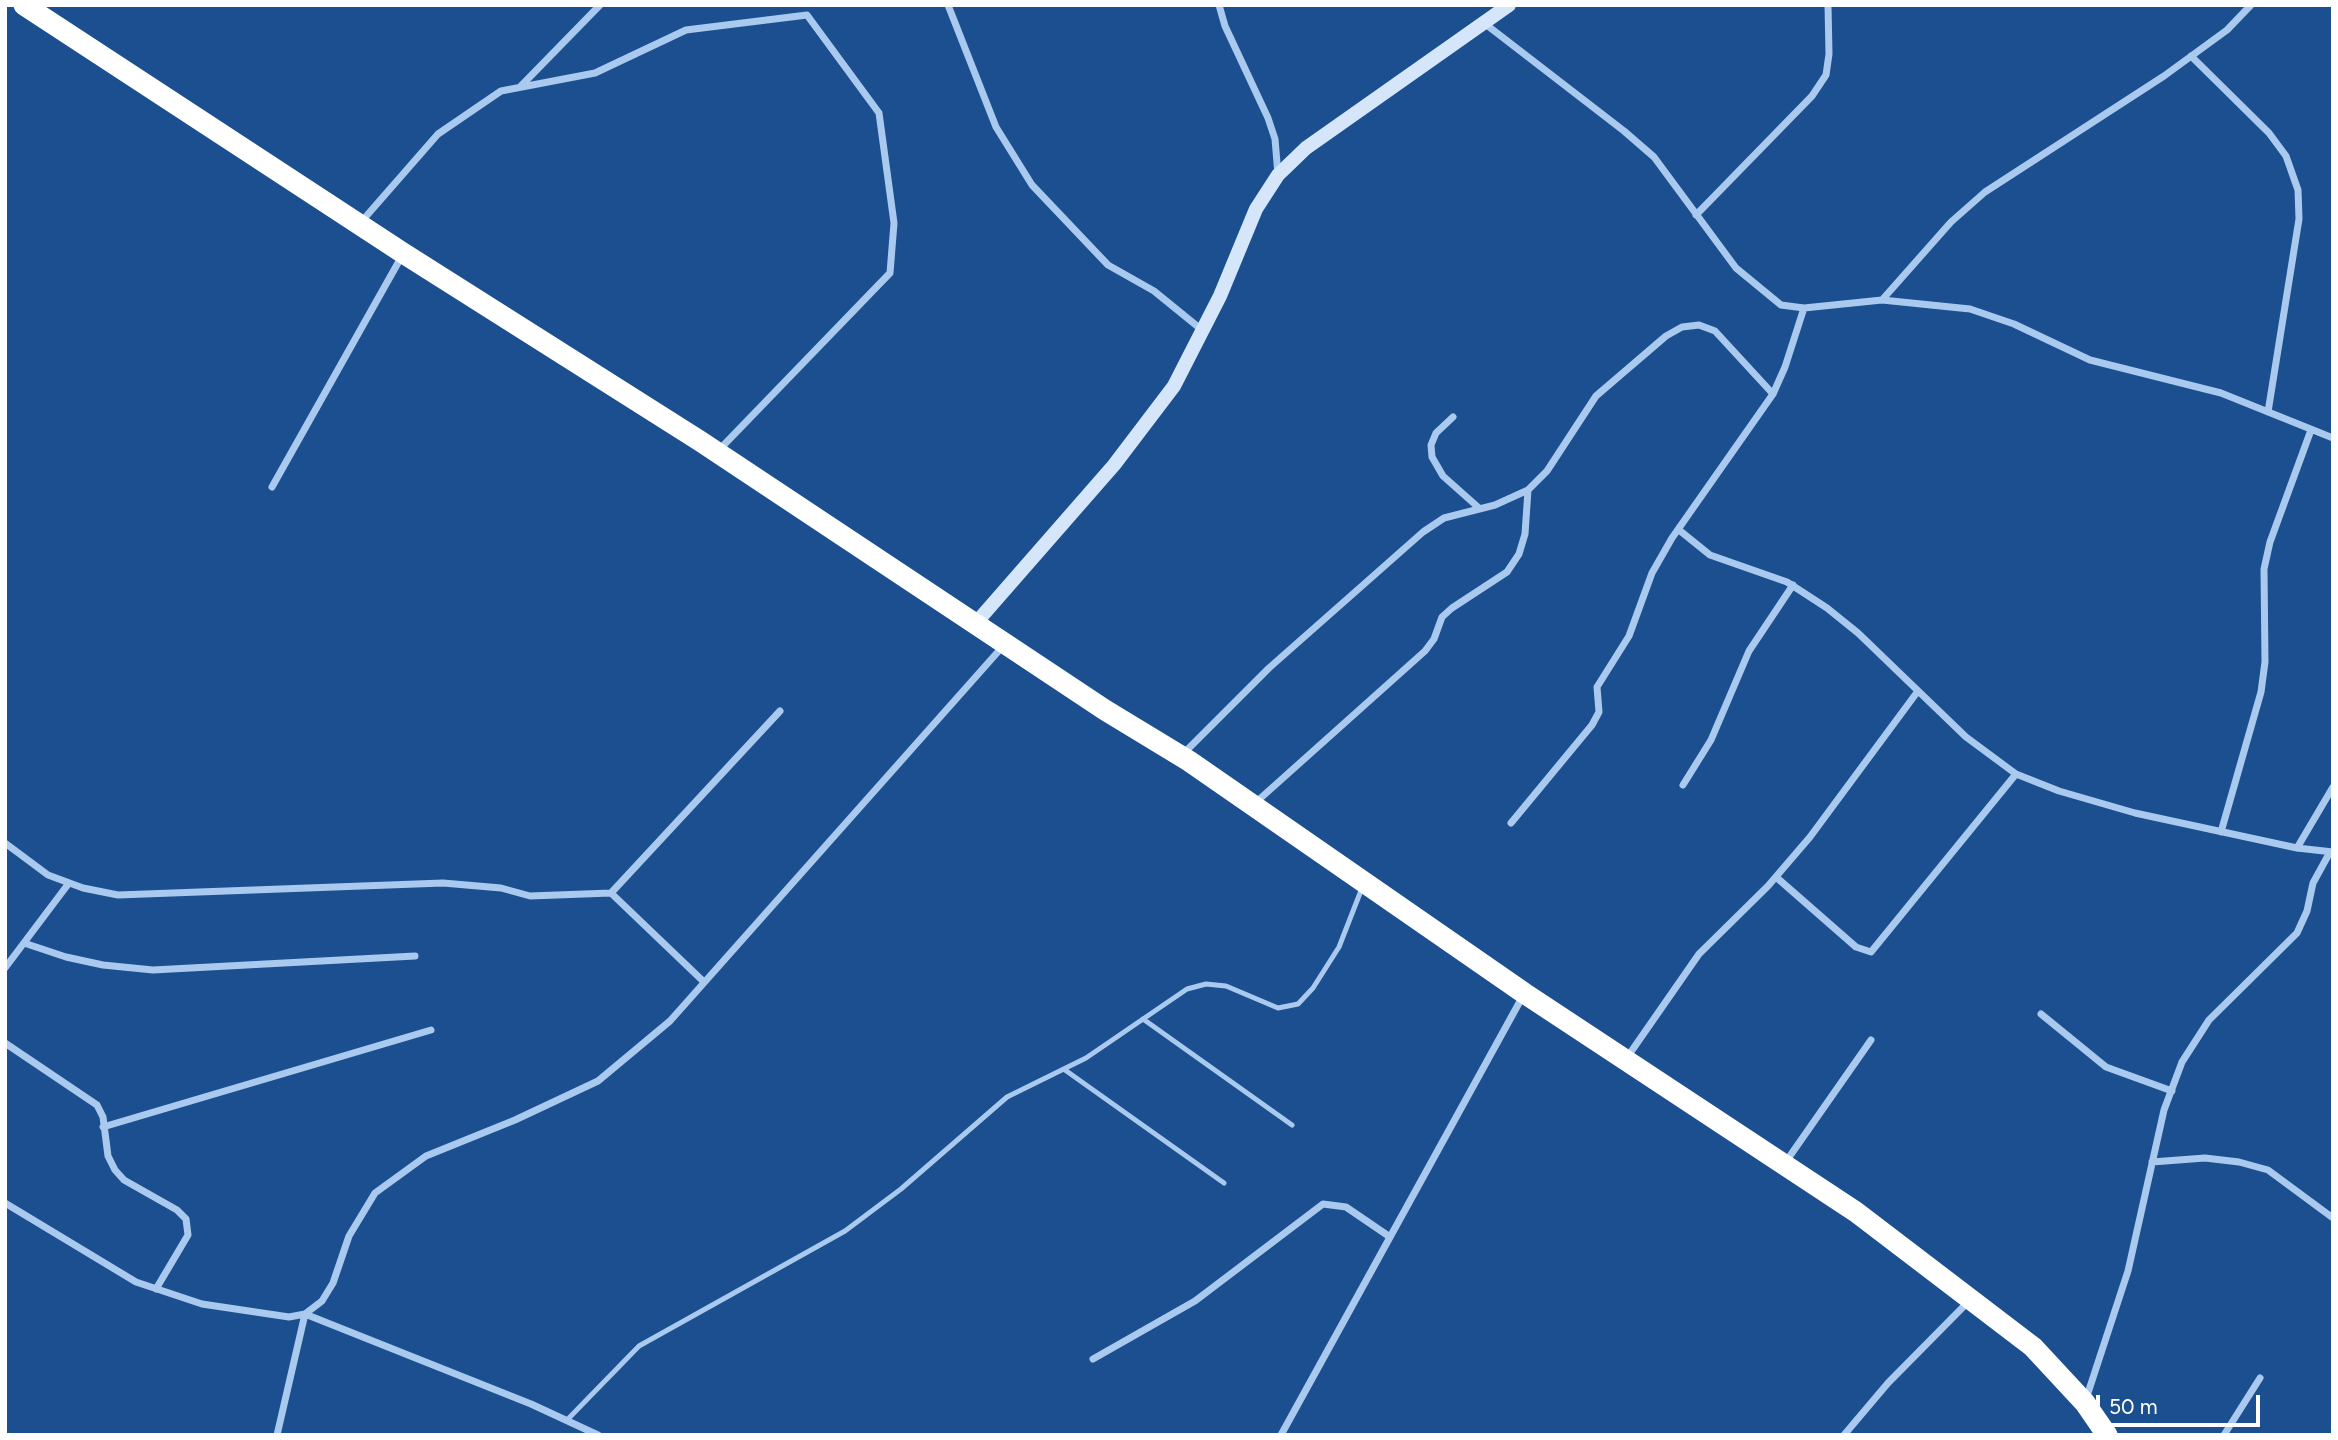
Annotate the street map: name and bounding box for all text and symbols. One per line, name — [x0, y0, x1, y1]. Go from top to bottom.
scale bar — [2100, 1380, 2264, 1424]
text: 50 m — [2109, 1394, 2158, 1419]

